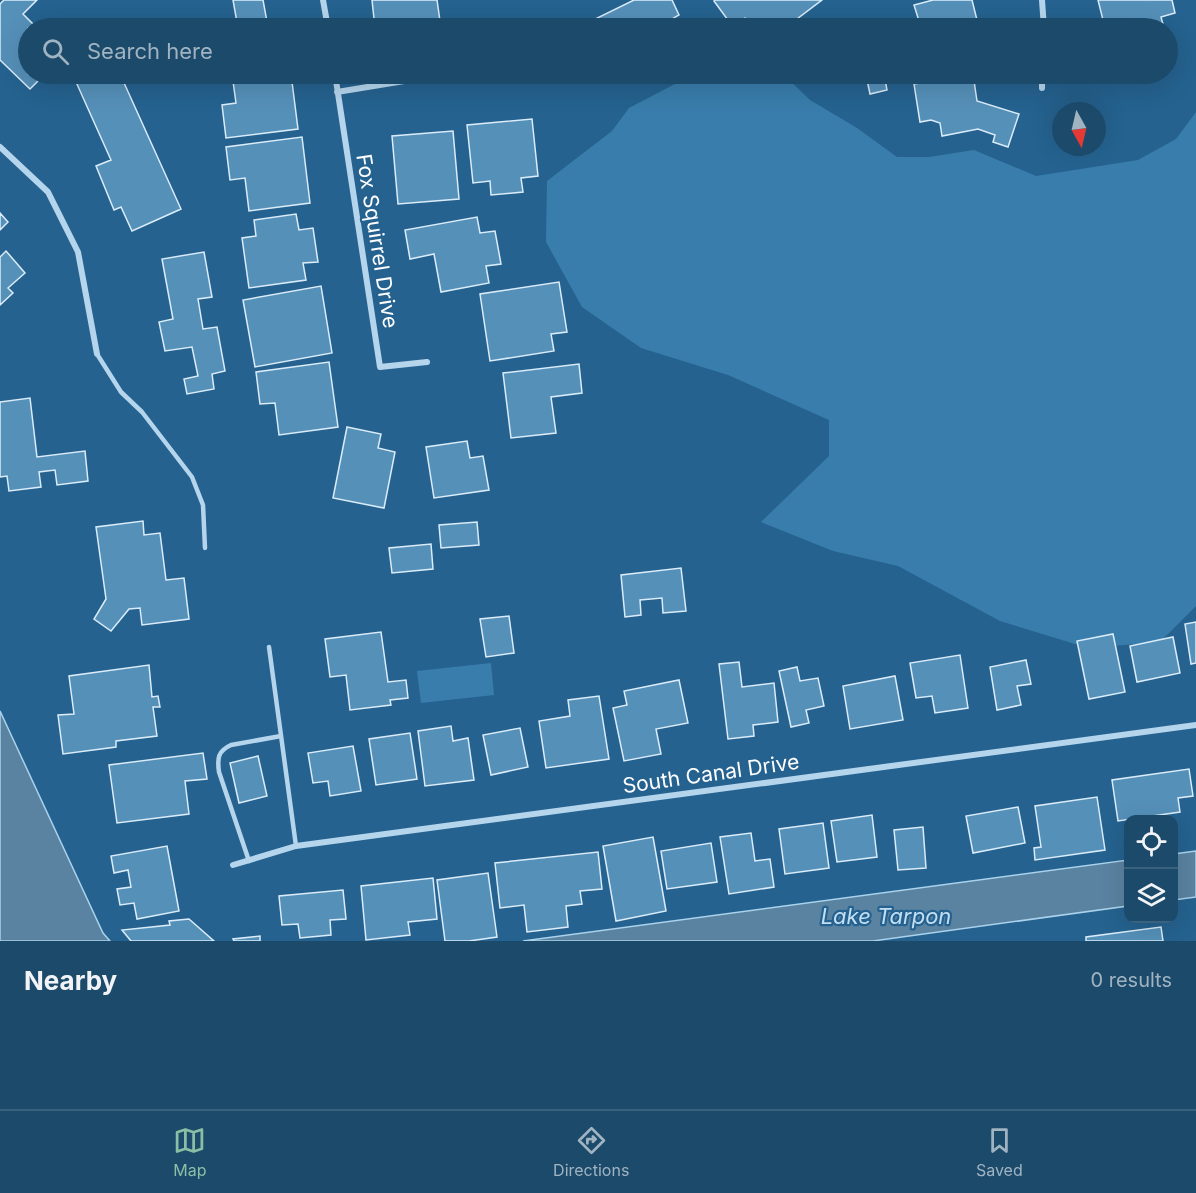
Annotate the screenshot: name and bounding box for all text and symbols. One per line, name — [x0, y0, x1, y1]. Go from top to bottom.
search box — [18, 18, 1178, 84]
icon: search — [39, 35, 72, 68]
text: Search here — [87, 38, 213, 64]
north arrow — [1052, 102, 1106, 156]
street label: Fox Squirrel Drive — [351, 152, 404, 330]
street label: South Canal Drive — [621, 749, 801, 798]
map controls — [1124, 815, 1178, 923]
button: locate — [1124, 815, 1178, 869]
button: layers — [1124, 869, 1178, 923]
water label: Lake Tarpon — [821, 903, 951, 929]
text: Nearby — [24, 965, 117, 996]
text: 0 results — [1090, 968, 1172, 992]
tab: Map — [173, 1124, 207, 1180]
tab: Directions — [553, 1124, 629, 1180]
tab: Saved — [976, 1124, 1023, 1180]

